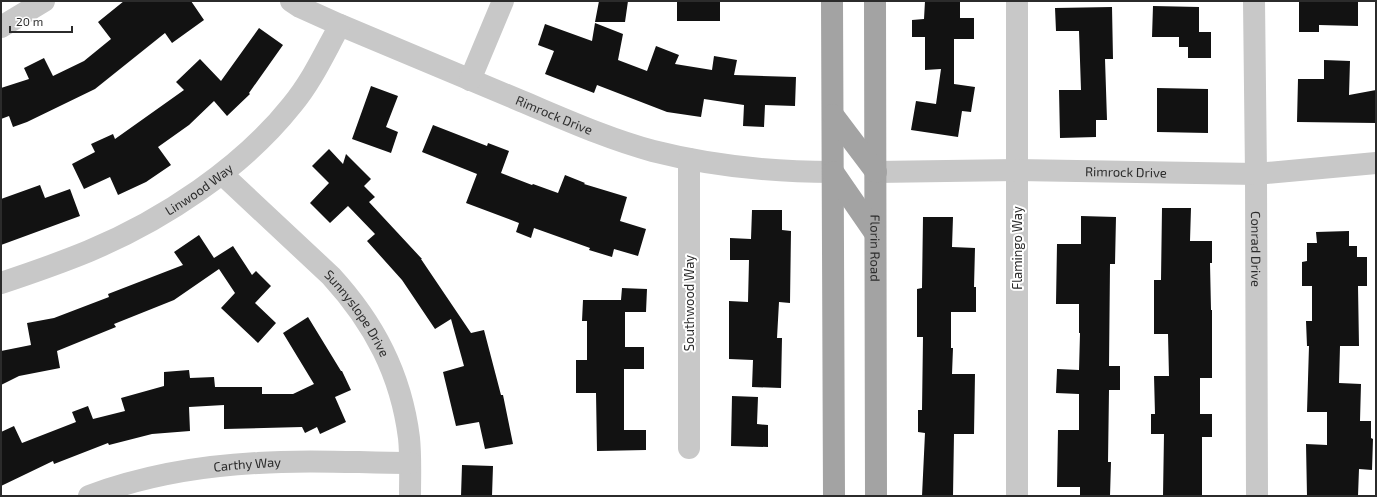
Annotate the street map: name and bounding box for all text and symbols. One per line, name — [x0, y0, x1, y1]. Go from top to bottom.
scale bar — [10, 8, 72, 34]
text: 20 m — [16, 14, 43, 28]
street label: Rimrock Drive — [513, 92, 595, 138]
street label: Linwood Way — [162, 160, 236, 219]
street label: Rimrock Drive — [1085, 163, 1167, 181]
street label: Flamingo Way — [1009, 206, 1025, 290]
street label: Conrad Drive — [1248, 211, 1264, 287]
street label: Florin Road — [867, 214, 884, 282]
street label: Southwood Way — [681, 255, 697, 351]
street label: Sunnyslope Drive — [321, 266, 393, 359]
street label: Carthy Way — [213, 454, 281, 475]

